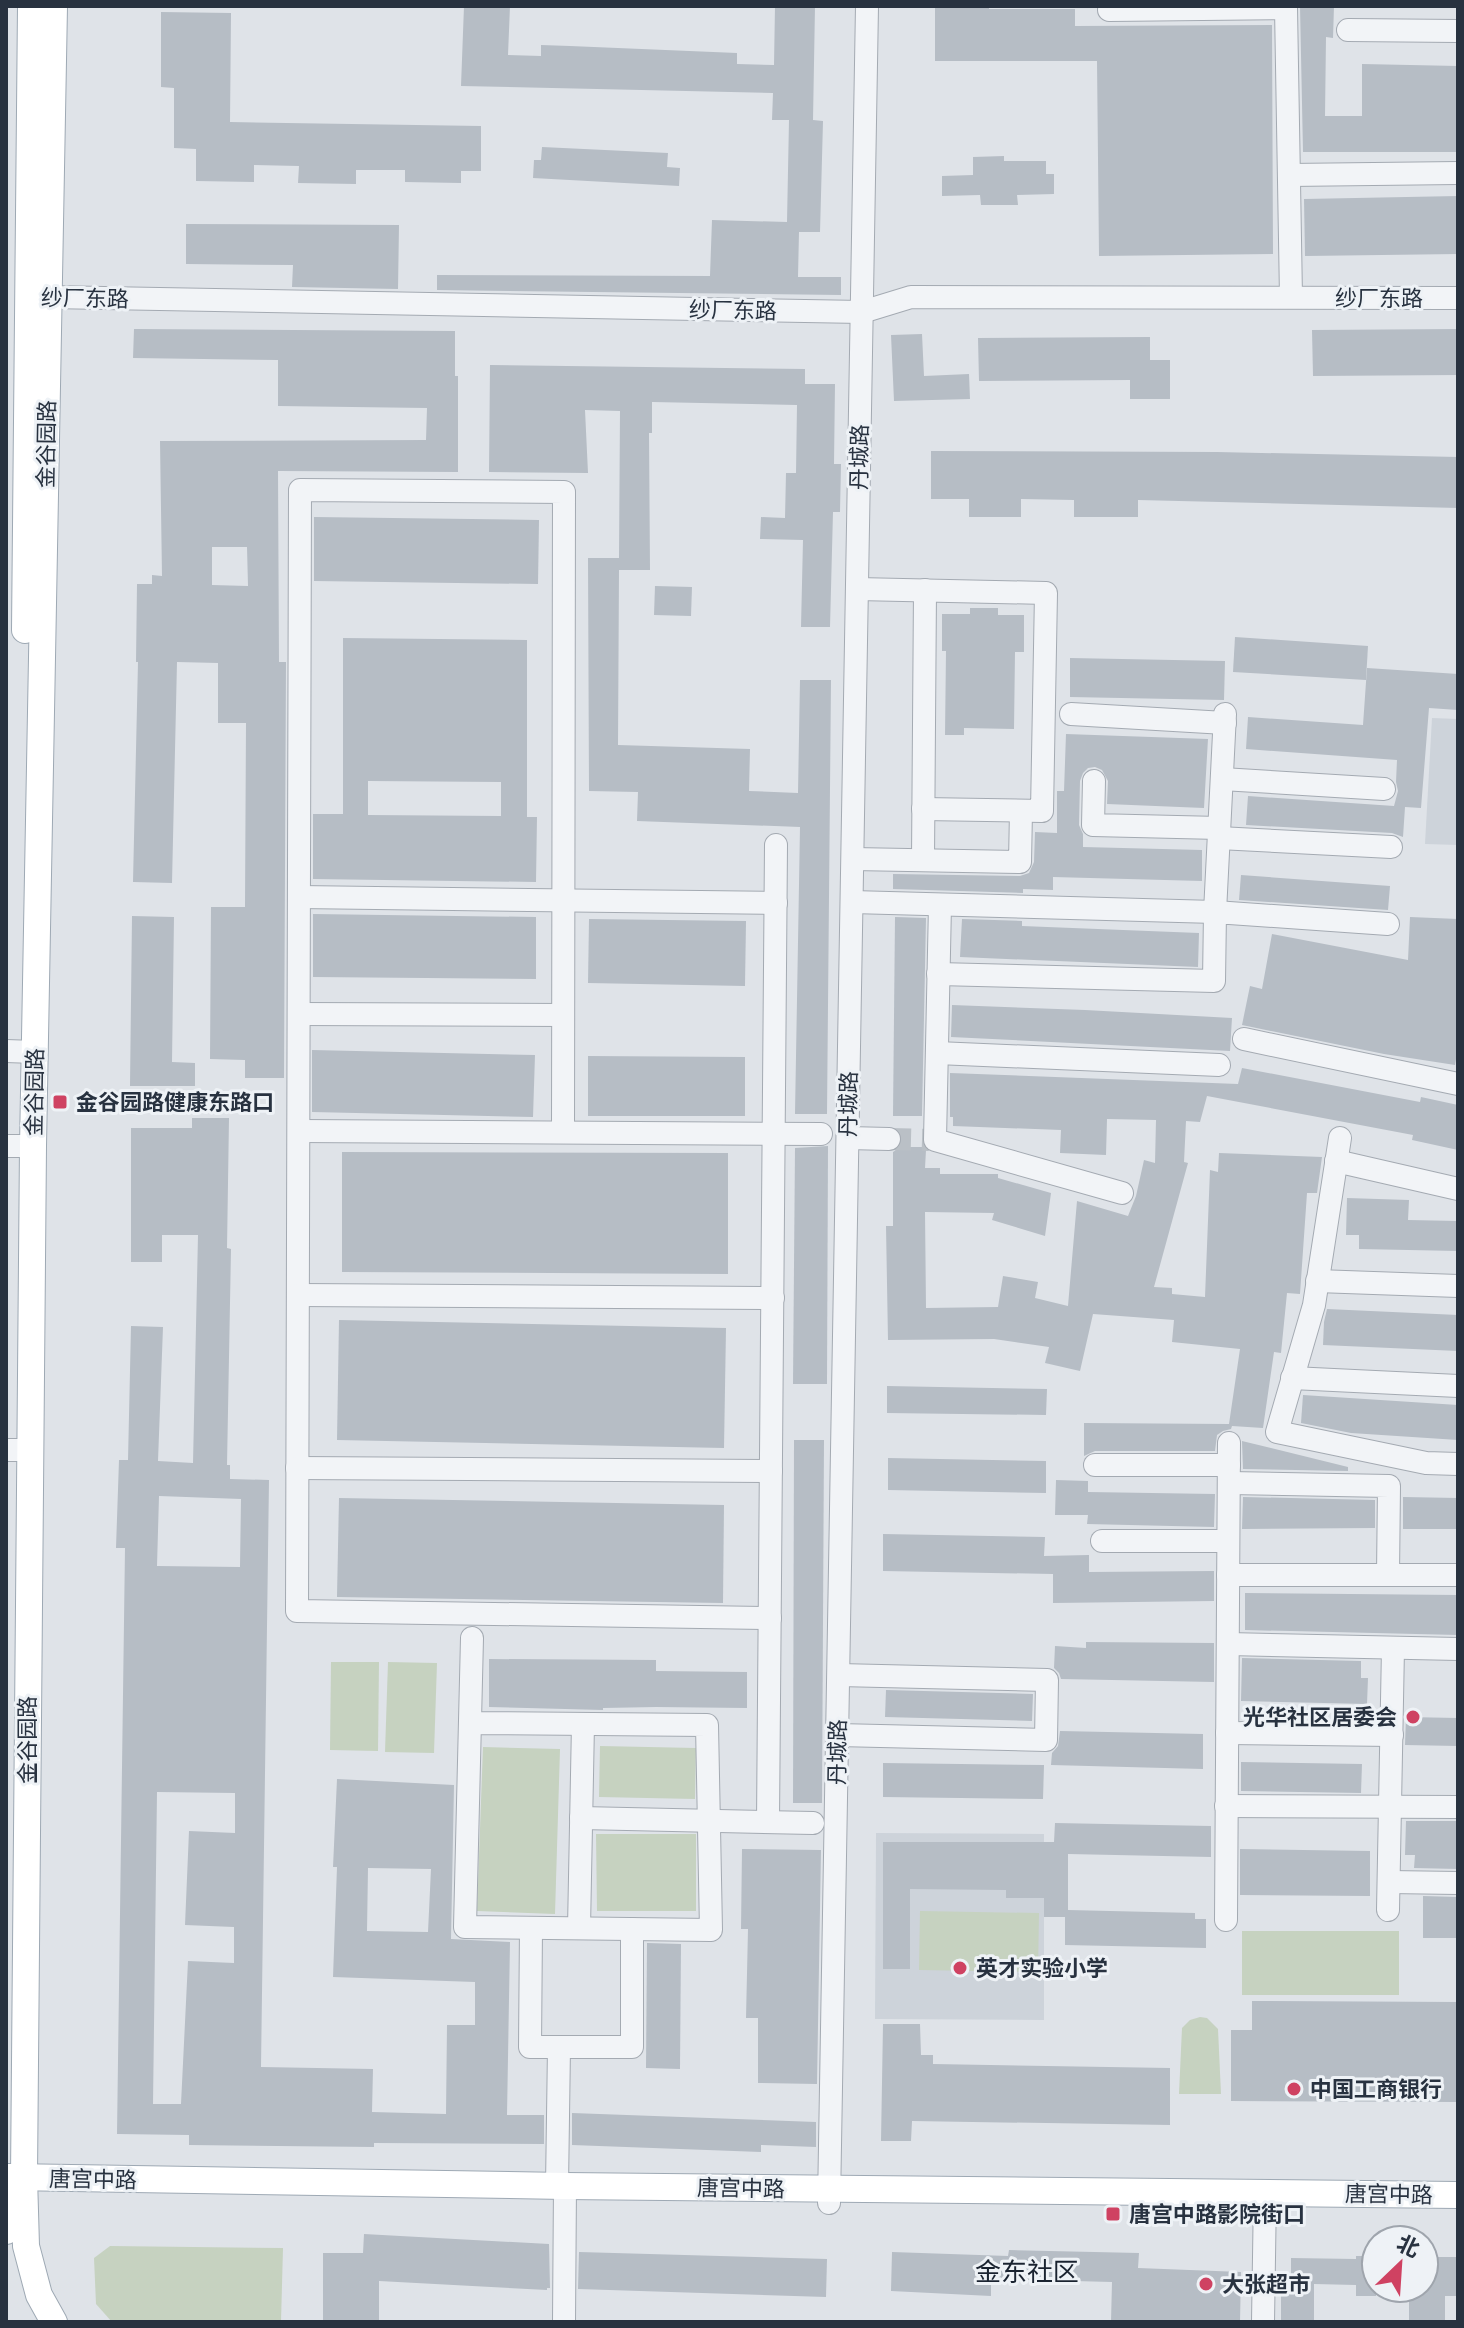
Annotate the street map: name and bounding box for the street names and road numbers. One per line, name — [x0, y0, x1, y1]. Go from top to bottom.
street label: 纱厂东路 — [41, 283, 129, 313]
street label: 纱厂东路 — [1335, 284, 1423, 312]
street label: 纱厂东路 — [689, 295, 777, 325]
street label: 金谷园路 — [31, 400, 61, 488]
street label: 丹城路 — [844, 424, 874, 490]
street label: 金谷园路 — [19, 1048, 49, 1136]
street label: 丹城路 — [833, 1071, 863, 1137]
street label: 金谷园路 — [13, 1696, 41, 1784]
street label: 丹城路 — [822, 1719, 852, 1785]
street label: 唐宫中路 — [49, 2164, 137, 2194]
street label: 唐宫中路 — [697, 2173, 785, 2203]
street label: 唐宫中路 — [1345, 2179, 1433, 2209]

